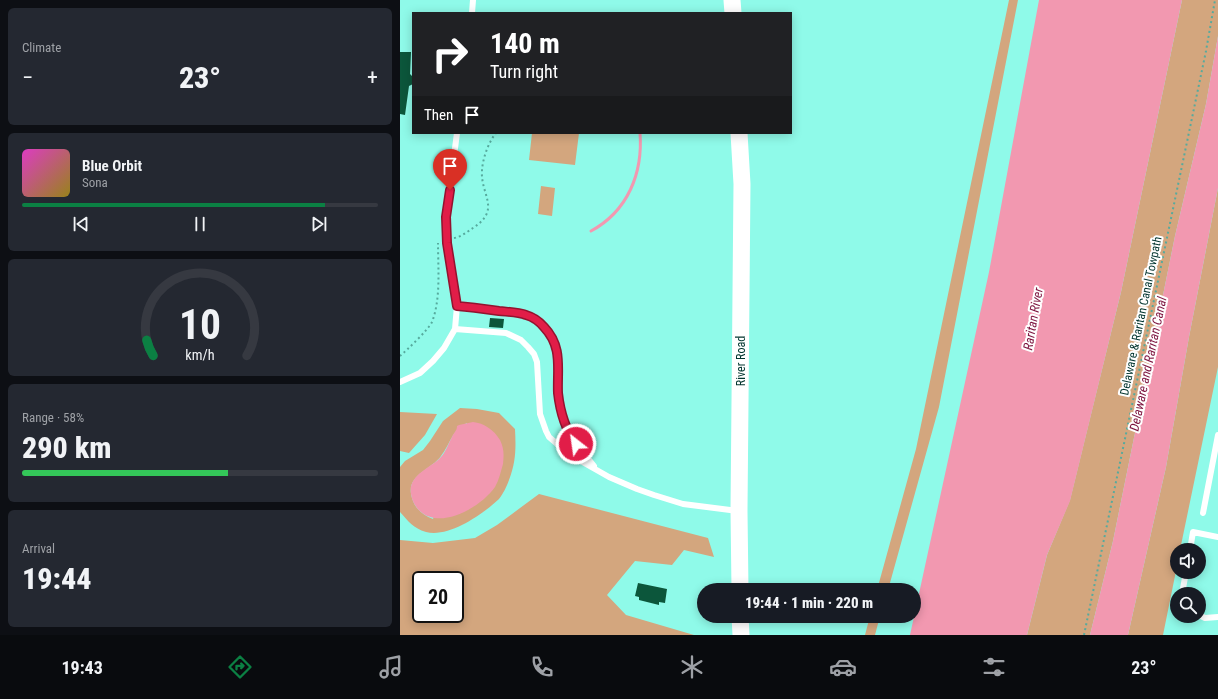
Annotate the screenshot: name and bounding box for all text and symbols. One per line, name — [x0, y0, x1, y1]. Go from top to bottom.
text: 140 m — [490, 27, 560, 60]
icon: right — [424, 28, 476, 80]
text: Climate — [22, 40, 61, 55]
text: 23° — [179, 60, 221, 95]
text: Turn right — [490, 61, 558, 82]
text: − — [22, 65, 33, 90]
text: + — [367, 65, 378, 90]
icon: arrive — [461, 104, 483, 126]
text: Then — [424, 106, 453, 124]
pin — [433, 149, 467, 190]
icon: arrive — [439, 155, 461, 177]
text: Blue Orbit — [82, 157, 142, 175]
text: Sona — [82, 175, 108, 190]
icon: previous — [70, 213, 92, 235]
icon: pause — [189, 213, 211, 235]
icon: next — [308, 213, 330, 235]
street label: Delaware & Raritan Canal Towpath — [1117, 235, 1165, 397]
water label: Raritan River — [1020, 286, 1046, 351]
water label: Delaware and Raritan Canal — [1126, 294, 1170, 432]
text: 10 — [179, 299, 221, 348]
street label: River Road — [734, 336, 748, 386]
text: km/h — [185, 346, 215, 362]
text: Range · 58% — [22, 410, 84, 425]
position arrow — [555, 423, 597, 465]
text: 290 km — [22, 430, 111, 465]
text: Arrival — [22, 541, 55, 556]
map controls — [1170, 543, 1206, 623]
button: sound — [1170, 543, 1206, 579]
text: 19:44 — [22, 561, 91, 596]
speed limit sign: 20 — [412, 571, 464, 623]
button: search — [1170, 587, 1206, 623]
text: 19:44 · 1 min · 220 m — [745, 594, 873, 612]
icon: directions — [226, 653, 254, 681]
icon: music — [377, 653, 405, 681]
icon: phone — [528, 653, 556, 681]
icon: climate — [678, 653, 706, 681]
icon: car — [829, 653, 857, 681]
icon: filters — [980, 653, 1008, 681]
text: 19:43 — [61, 657, 103, 678]
text: 23° — [1131, 657, 1156, 678]

